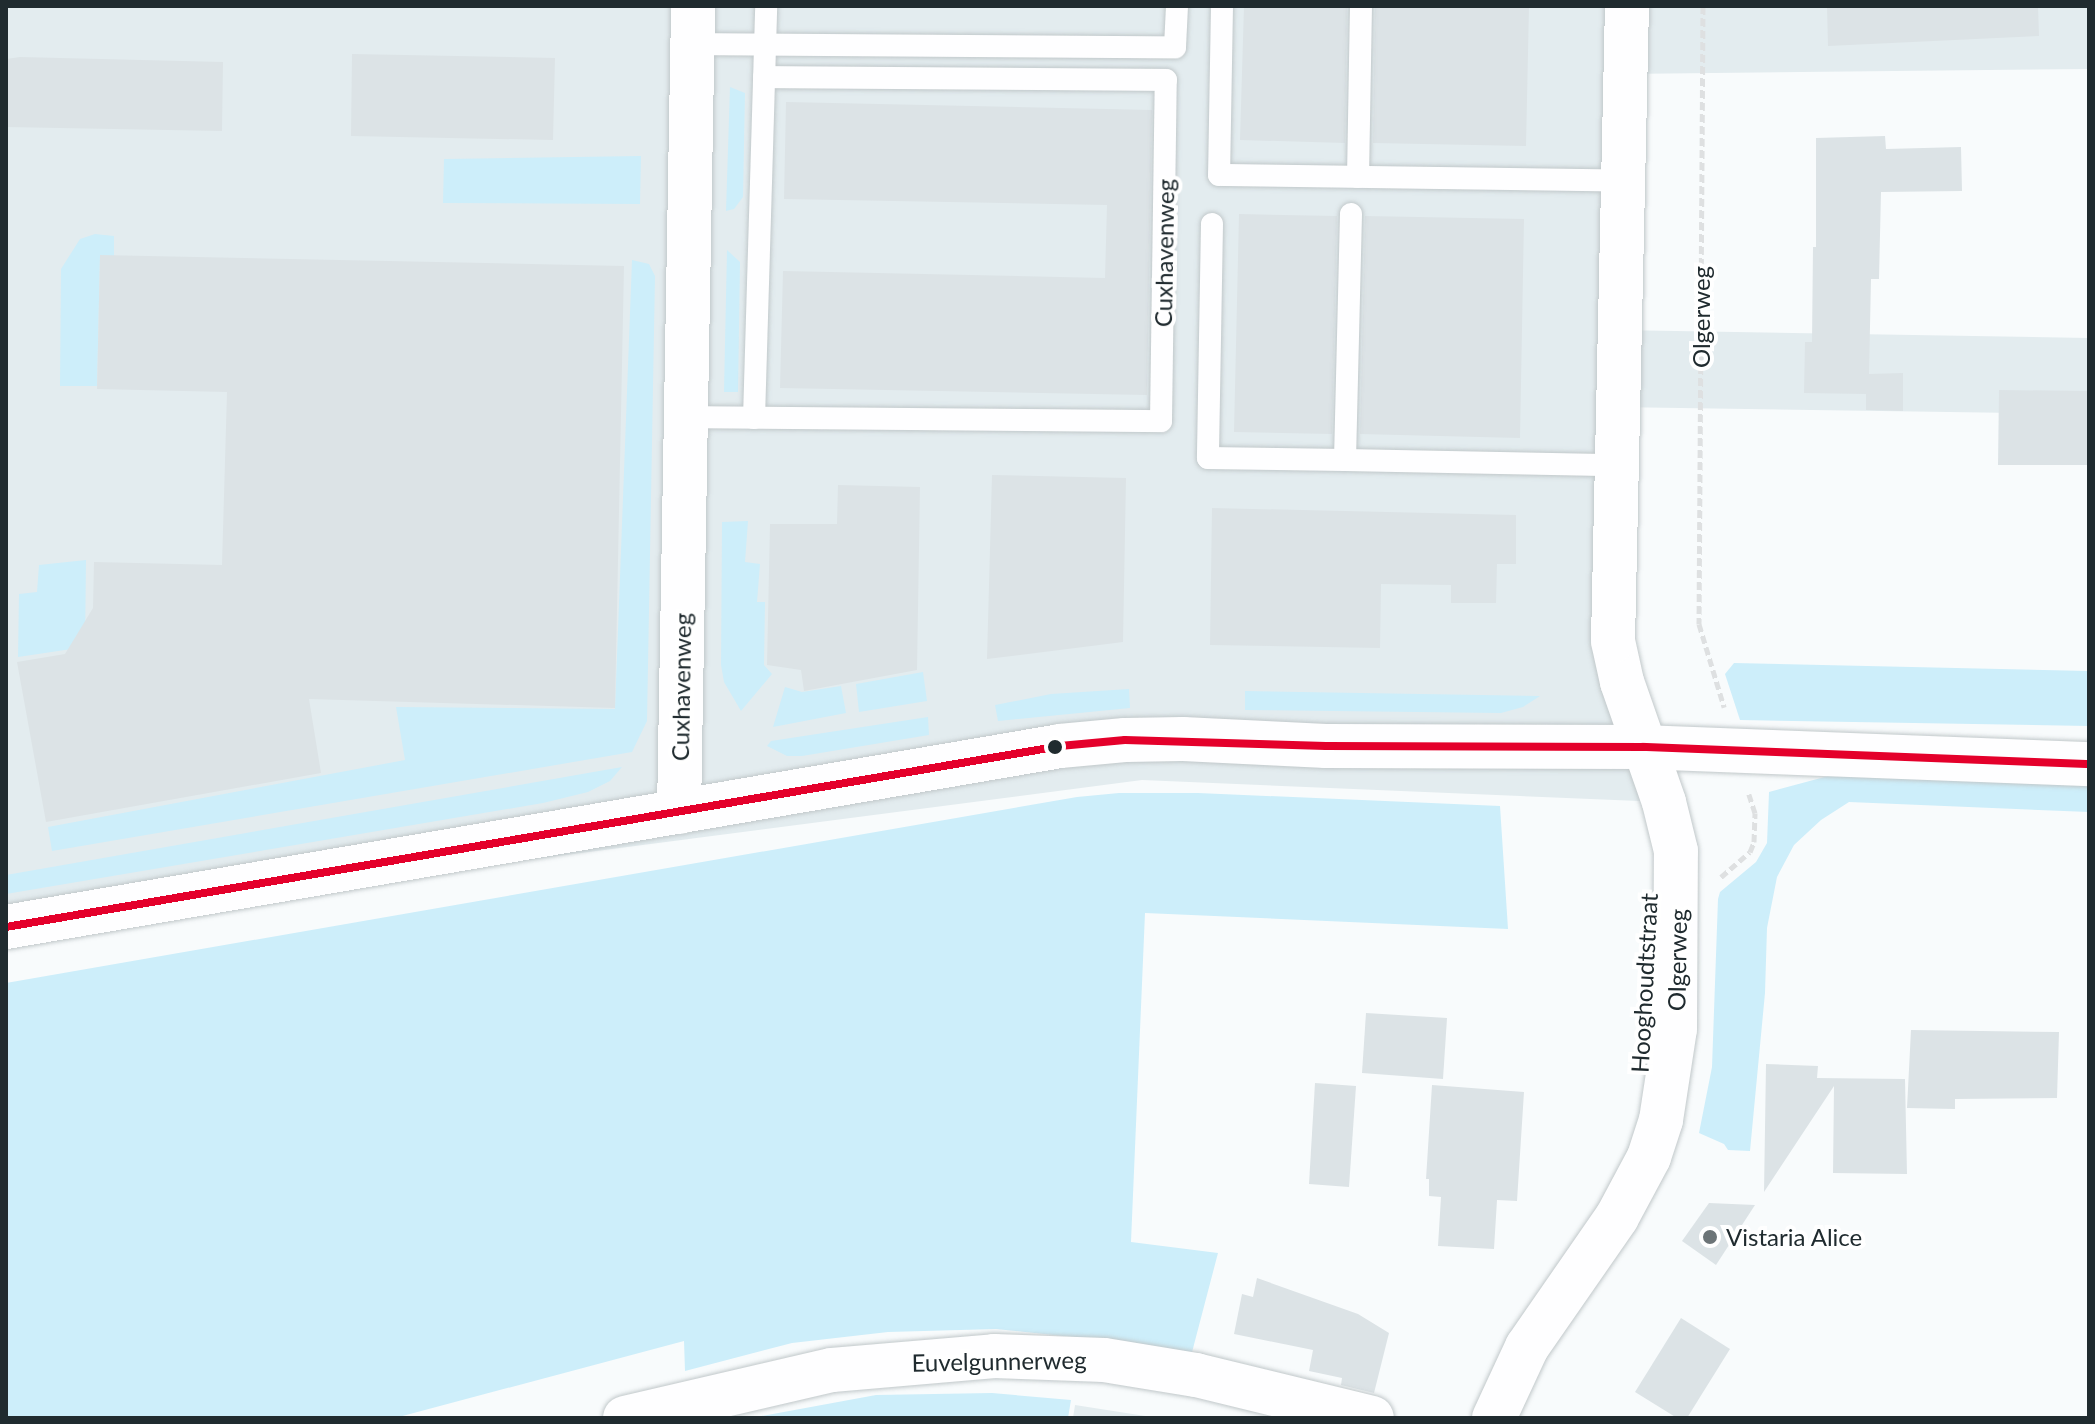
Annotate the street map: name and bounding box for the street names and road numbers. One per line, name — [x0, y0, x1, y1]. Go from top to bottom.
street label: Cuxhavenweg — [1148, 179, 1180, 327]
street label: Olgerweg — [1687, 266, 1715, 368]
street label: Cuxhavenweg — [665, 613, 697, 761]
street label: Hooghoudtstraat — [1625, 892, 1663, 1074]
street label: Olgerweg — [1662, 909, 1692, 1011]
street label: Euvelgunnerweg — [911, 1345, 1087, 1377]

